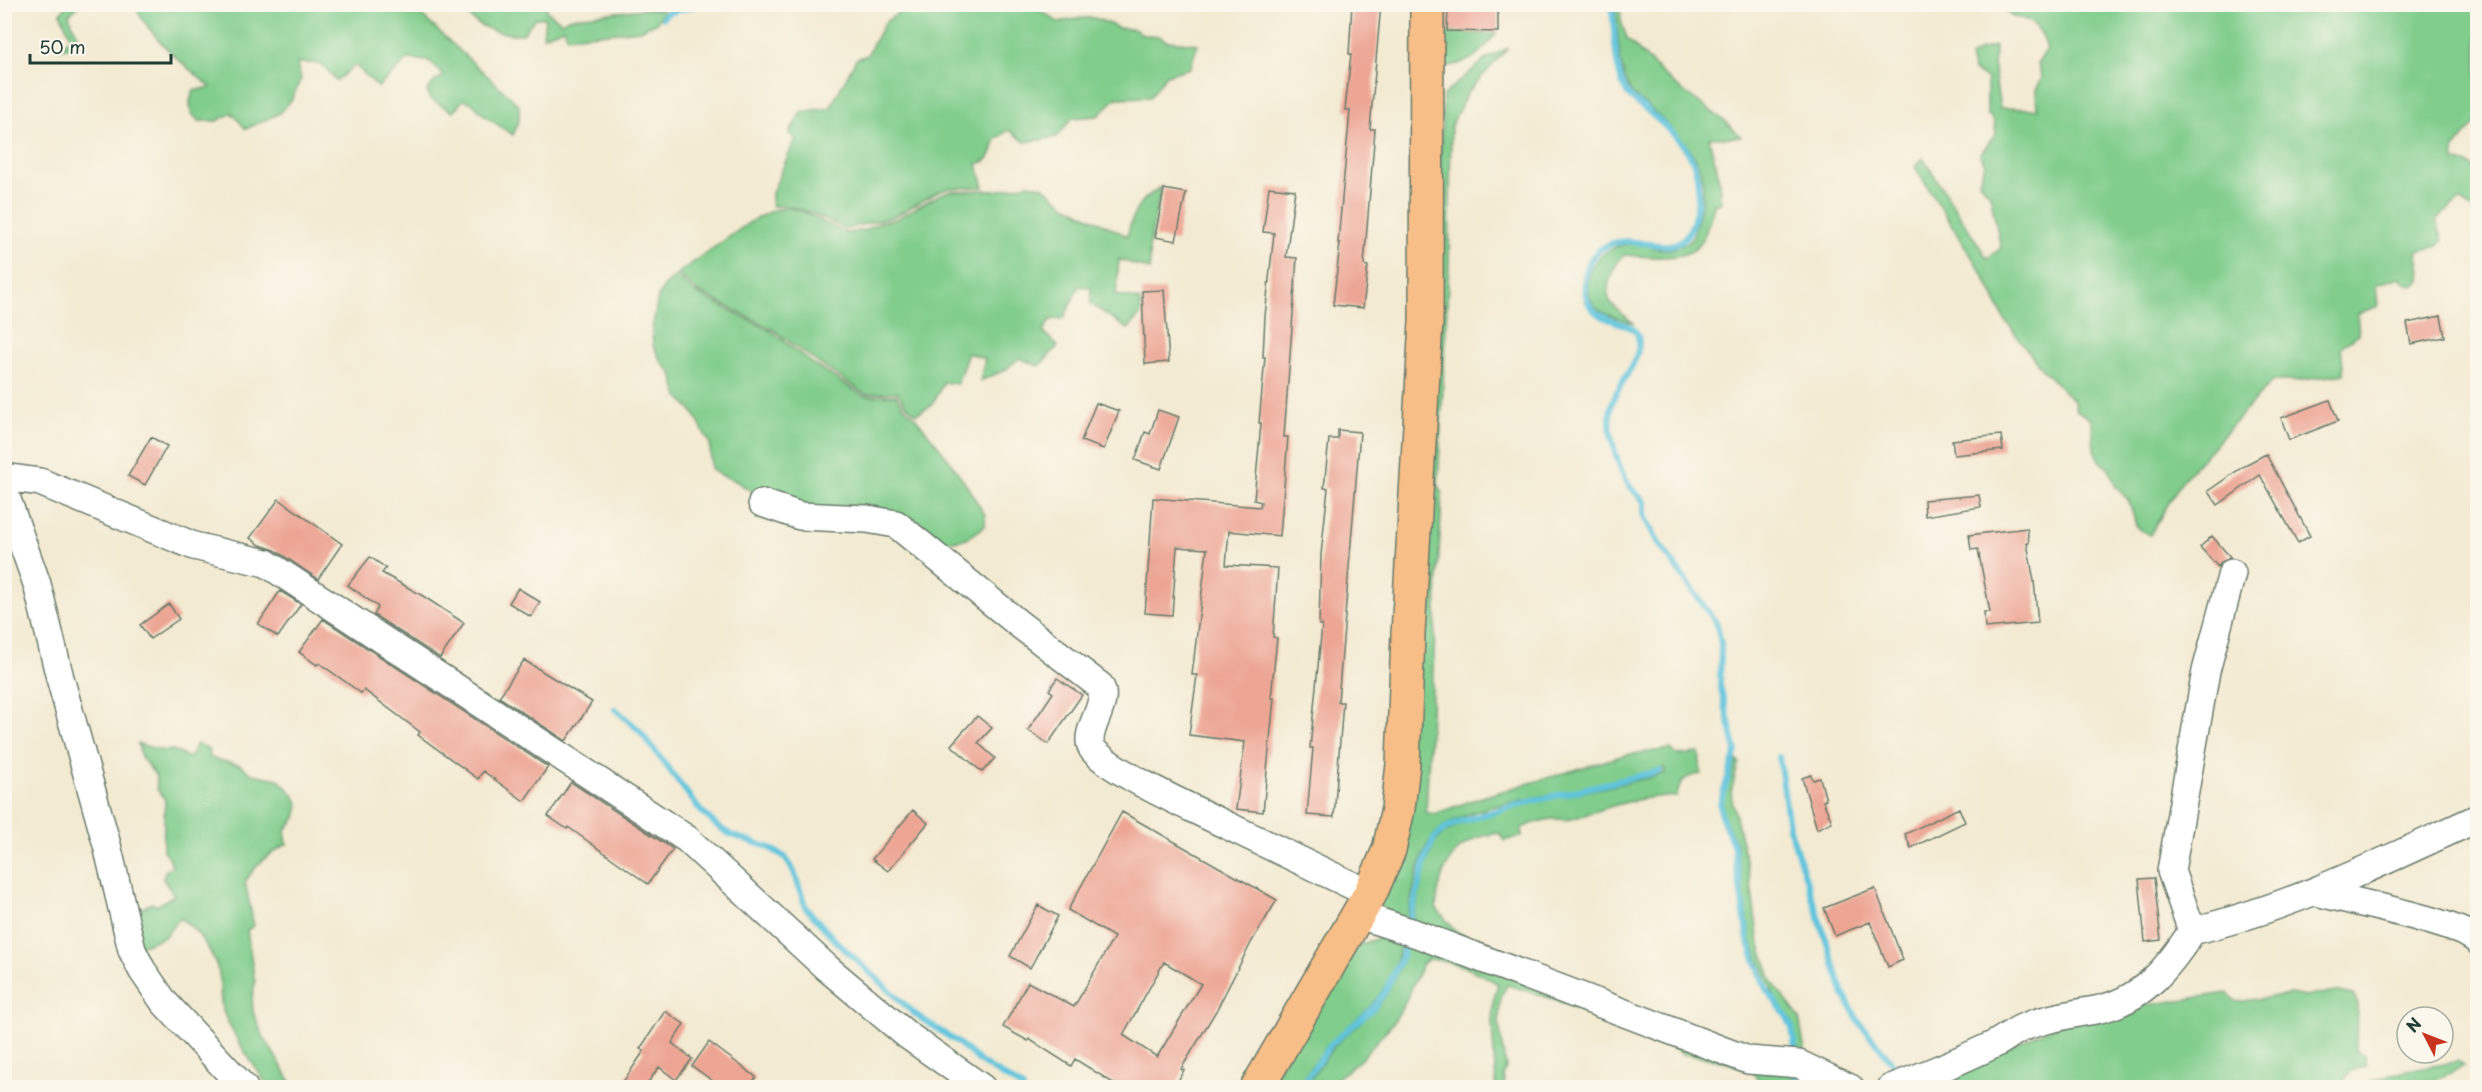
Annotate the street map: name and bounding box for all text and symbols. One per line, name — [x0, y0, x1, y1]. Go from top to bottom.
scale bar — [30, 27, 171, 65]
text: 50 m — [39, 33, 86, 60]
north arrow — [2395, 1005, 2455, 1065]
text: N — [2400, 1012, 2426, 1037]

